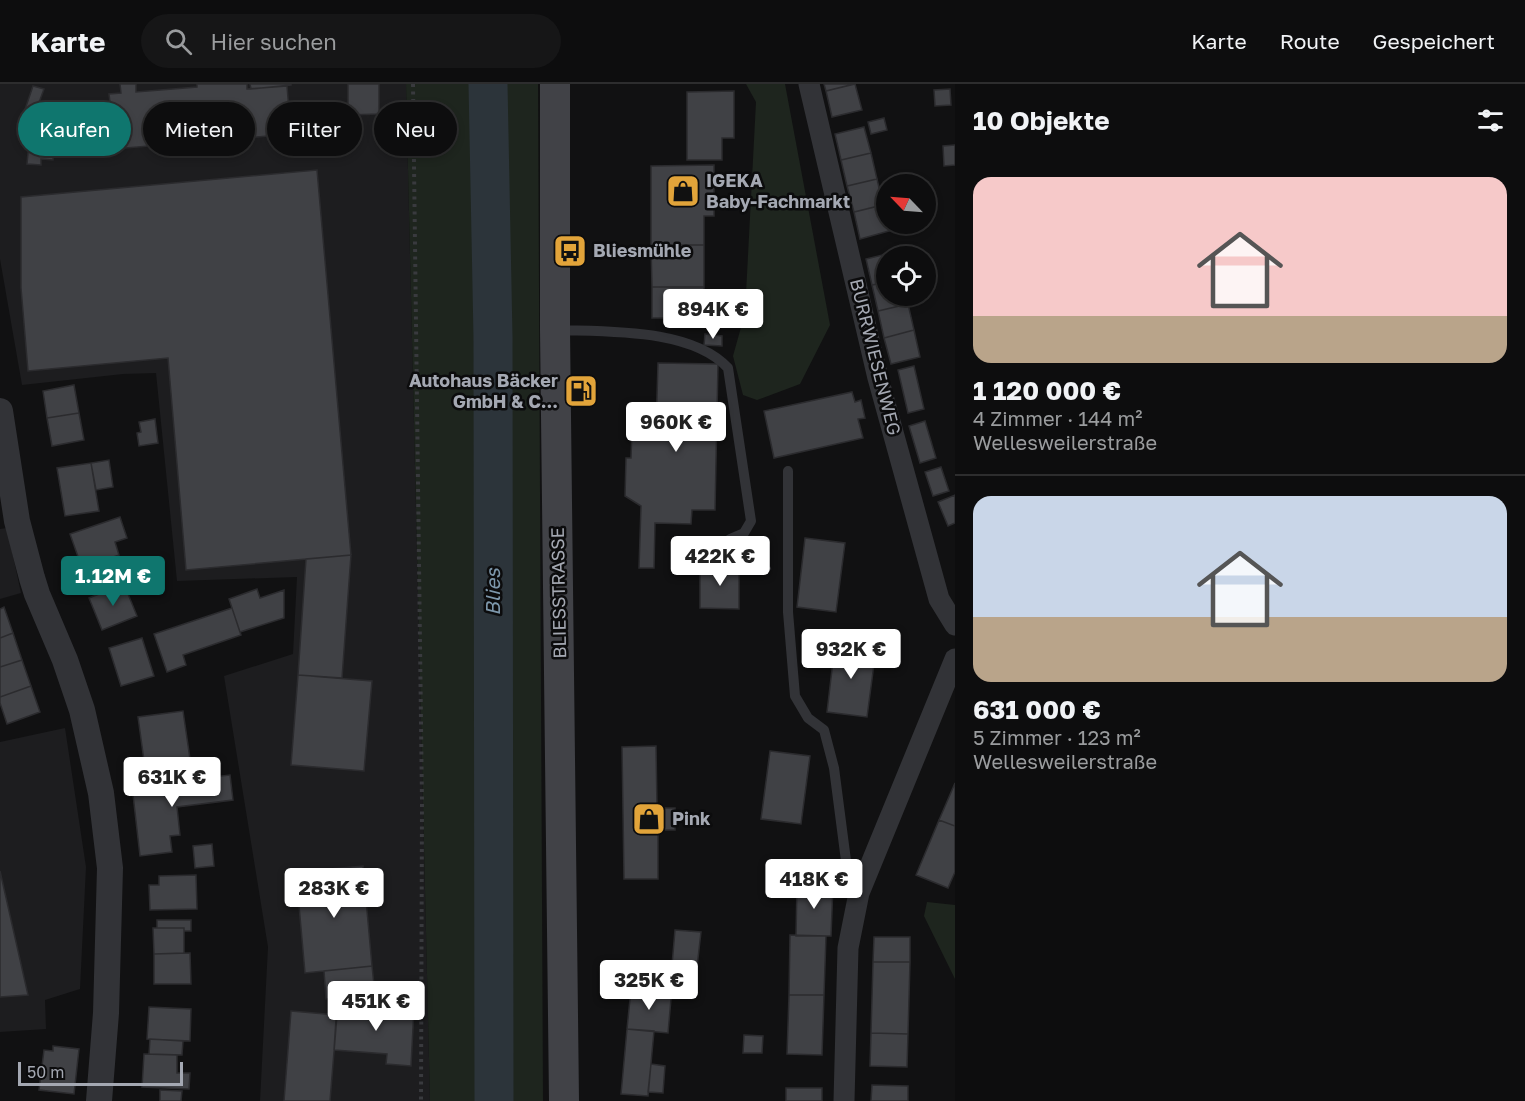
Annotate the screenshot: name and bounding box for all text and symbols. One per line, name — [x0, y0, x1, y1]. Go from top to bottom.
search box — [141, 14, 561, 68]
text: Karte — [30, 25, 105, 58]
icon: search — [162, 25, 195, 58]
text: Hier suchen — [210, 28, 337, 55]
text: Karte — [1191, 28, 1247, 54]
text: Route — [1280, 28, 1340, 54]
text: Gespeichert — [1373, 28, 1495, 54]
chip: Kaufen — [18, 102, 131, 156]
chip: Mieten — [143, 102, 255, 156]
chip: Filter — [267, 102, 362, 156]
chip: Neu — [374, 102, 457, 156]
icon: filters — [1474, 104, 1507, 137]
text: 10 Objekte — [973, 105, 1109, 136]
place label: IGEKA Baby-Fachmarkt — [706, 169, 850, 212]
shop icon: IGEKA Baby-Fachmarkt — [665, 173, 701, 209]
north arrow — [876, 174, 936, 234]
map controls — [876, 174, 936, 306]
icon: home — [1186, 216, 1294, 324]
bus stop icon: Bliesmühle — [552, 233, 588, 269]
place label: Bliesmühle — [593, 239, 692, 261]
button: locate — [876, 246, 936, 306]
street label: BURRWIESENWEG — [846, 276, 906, 437]
pin: 894K € — [664, 289, 762, 340]
text: 894K € — [677, 296, 749, 320]
place label: Autohaus Bäcker GmbH & C... — [409, 369, 558, 412]
fuel station icon: Autohaus Bäcker GmbH & C... — [563, 373, 599, 409]
text: 1 120 000 € — [973, 375, 1121, 406]
pin: 960K € — [627, 402, 725, 453]
text: 4 Zimmer · 144 m² — [973, 406, 1142, 430]
text: 960K € — [640, 409, 712, 433]
text: Wellesweilerstraße — [973, 430, 1157, 454]
street label: BLIESSTRASSE — [546, 527, 570, 659]
icon: home — [1186, 535, 1294, 643]
pin: 422K € — [671, 536, 769, 587]
text: 422K € — [685, 543, 755, 567]
pin: 1.12M € — [58, 556, 168, 607]
text: 1.12M € — [75, 563, 151, 587]
water label: Blies — [480, 567, 504, 616]
pin: 932K € — [802, 629, 900, 680]
text: 932K € — [816, 636, 886, 660]
text: 631 000 € — [973, 694, 1101, 725]
text: 5 Zimmer · 123 m² — [973, 725, 1141, 749]
text: Wellesweilerstraße — [973, 749, 1157, 773]
pin: 631K € — [123, 757, 221, 808]
text: 631K € — [138, 764, 206, 788]
shop icon: Pink — [631, 801, 667, 837]
place label: Pink — [672, 807, 711, 829]
pin: 418K € — [765, 859, 863, 910]
text: 418K € — [779, 866, 849, 890]
pin: 283K € — [285, 868, 383, 919]
text: 283K € — [299, 875, 369, 899]
pin: 325K € — [600, 960, 698, 1011]
text: 325K € — [614, 967, 684, 991]
pin: 451K € — [327, 981, 425, 1032]
text: 451K € — [342, 988, 410, 1012]
scale bar — [18, 1059, 183, 1086]
text: 50 m — [27, 1062, 64, 1082]

